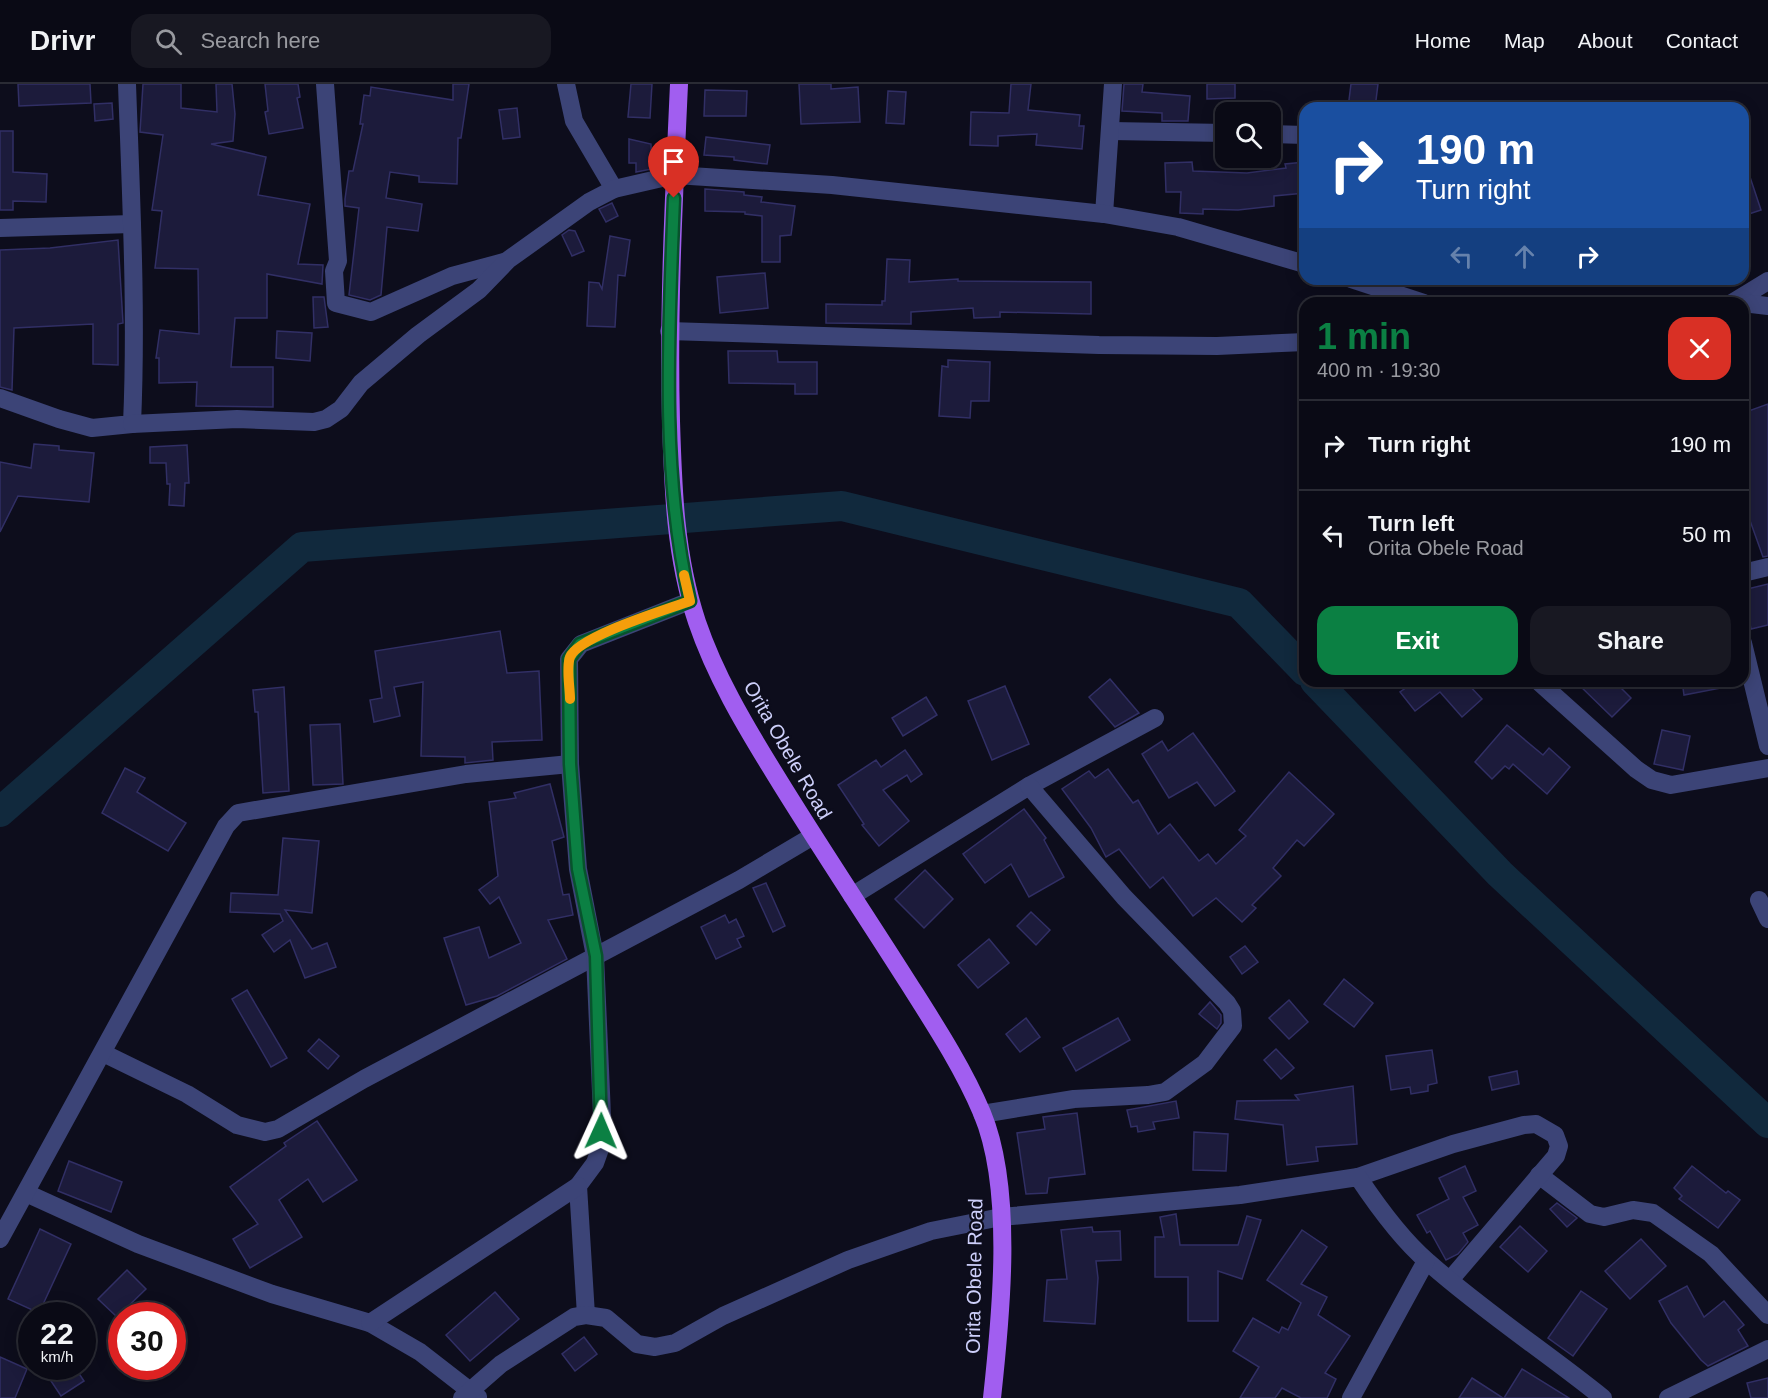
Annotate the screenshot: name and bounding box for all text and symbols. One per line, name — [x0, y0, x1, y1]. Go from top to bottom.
search box — [131, 14, 551, 68]
text: Drivr — [30, 25, 95, 56]
icon: search — [152, 25, 185, 58]
text: Search here — [200, 28, 320, 53]
text: Home — [1415, 29, 1471, 52]
text: Map — [1504, 29, 1545, 52]
text: About — [1578, 29, 1633, 52]
text: Contact — [1666, 29, 1738, 52]
map controls — [1215, 102, 1281, 168]
button: search — [1215, 102, 1281, 168]
icon: right — [1317, 126, 1395, 204]
text: 190 m — [1416, 126, 1535, 173]
pin — [648, 136, 699, 198]
icon: arrive — [657, 145, 690, 178]
text: Turn right — [1416, 175, 1531, 205]
icon: left — [1445, 240, 1478, 273]
icon: ahead — [1508, 240, 1541, 273]
icon: right — [1571, 240, 1604, 273]
text: 1 min — [1317, 316, 1411, 357]
button: close — [1668, 317, 1731, 380]
text: 400 m · 19:30 — [1317, 359, 1440, 381]
icon: right — [1317, 429, 1350, 462]
text: Turn right — [1368, 432, 1470, 457]
text: 190 m — [1670, 432, 1731, 457]
text: Turn left — [1368, 511, 1454, 536]
icon: left — [1317, 519, 1350, 552]
text: 50 m — [1682, 522, 1731, 547]
text: Orita Obele Road — [1368, 537, 1524, 559]
button: Exit — [1317, 606, 1518, 675]
button: Share — [1530, 606, 1731, 675]
street label: Orita Obele Road — [740, 677, 836, 823]
position arrow — [569, 1099, 633, 1163]
street label: Orita Obele Road — [962, 1198, 986, 1354]
speed limit sign: 30 — [108, 1302, 186, 1380]
text: 22 — [40, 1317, 74, 1350]
text: km/h — [41, 1348, 73, 1365]

